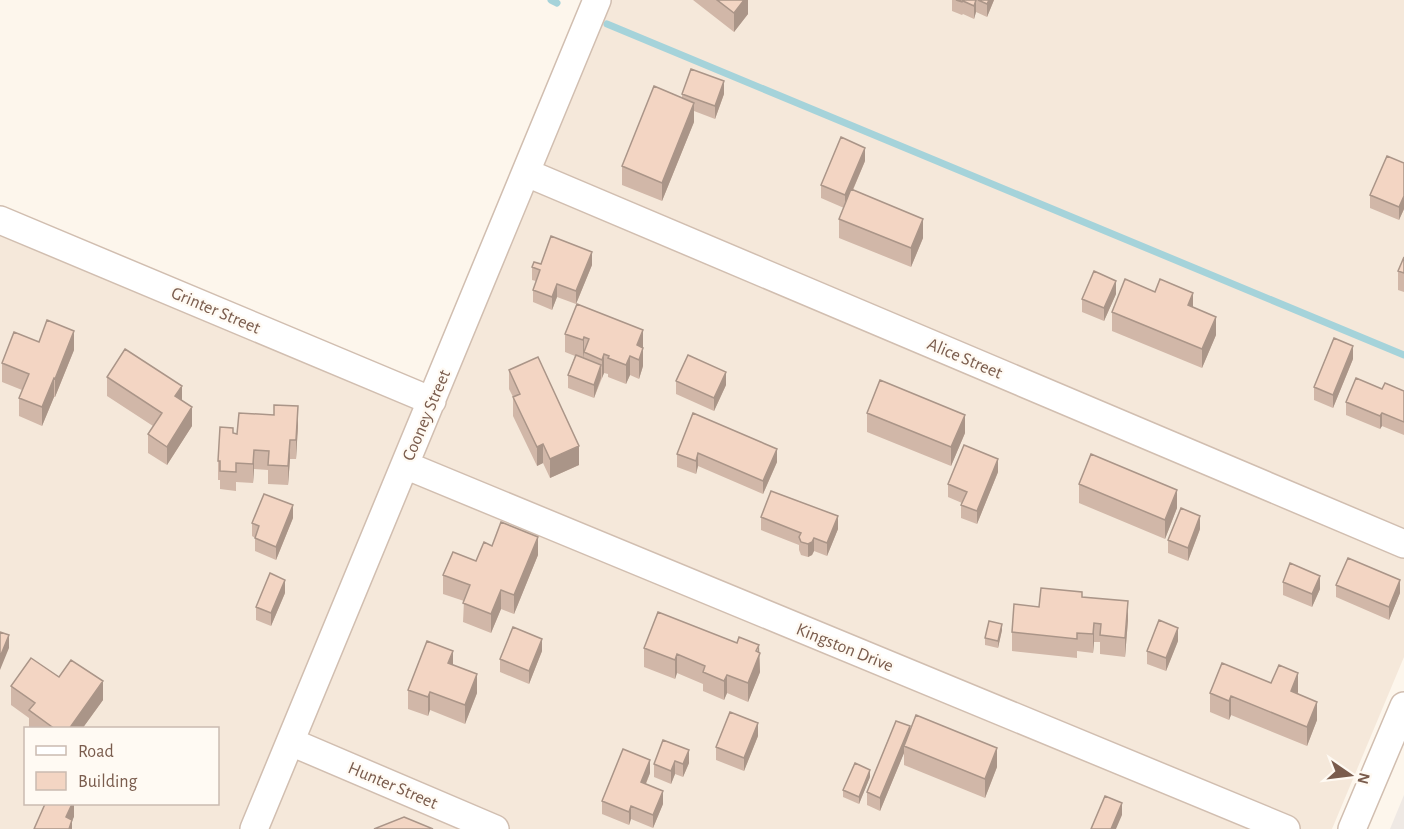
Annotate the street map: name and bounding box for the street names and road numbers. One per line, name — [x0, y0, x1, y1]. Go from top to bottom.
street label: Grinter Street — [168, 284, 263, 338]
street label: Alice Street — [924, 335, 1005, 383]
street label: Cooney Street — [400, 367, 454, 464]
street label: Kingston Drive — [794, 620, 896, 676]
street label: Hunter Street — [345, 759, 440, 813]

